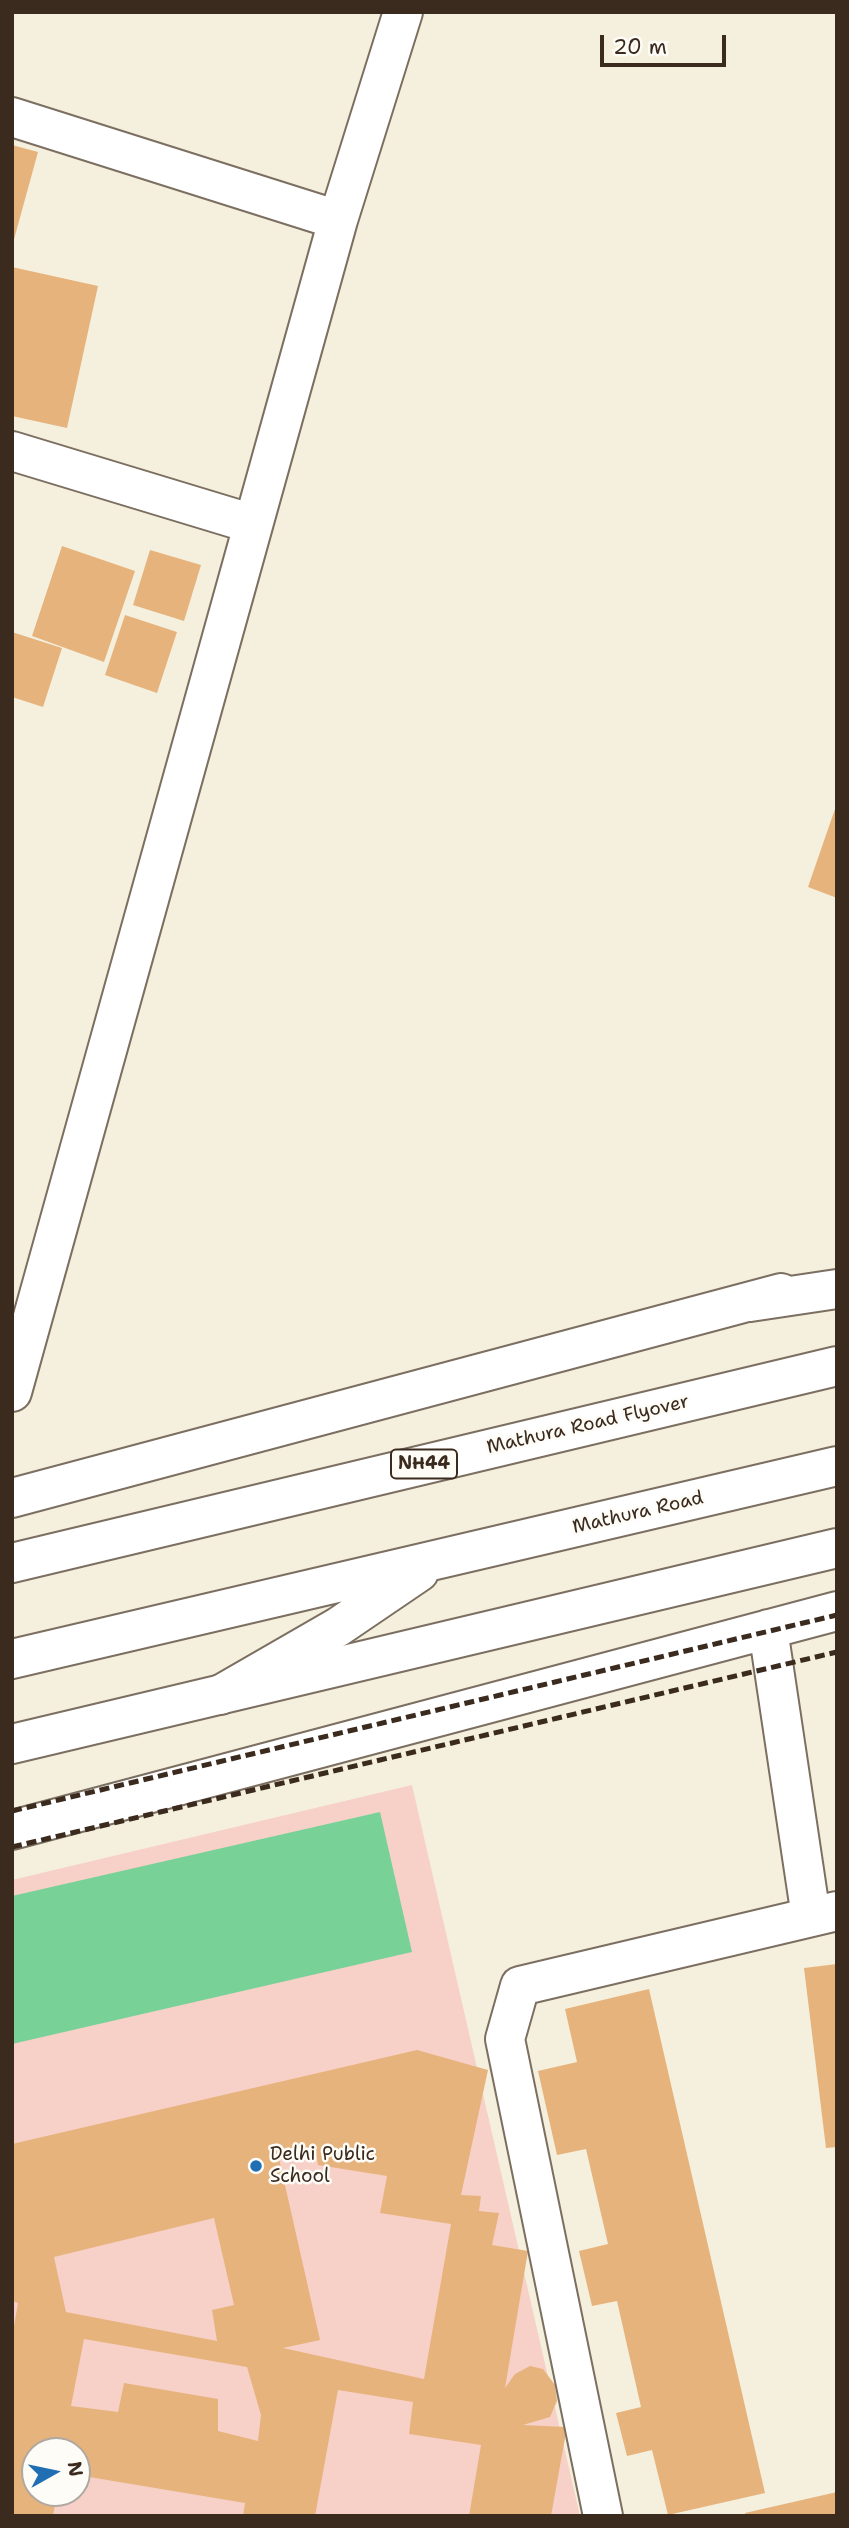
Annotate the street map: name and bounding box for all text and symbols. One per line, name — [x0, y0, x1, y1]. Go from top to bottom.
scale bar — [604, 21, 730, 65]
text: 20 m — [613, 33, 667, 61]
street label: Mathura Road Flyover — [484, 1391, 692, 1459]
road number: NH44 — [391, 1450, 457, 1478]
street label: Mathura Road — [570, 1487, 706, 1539]
place label: Delhi Public School — [270, 2144, 375, 2188]
marker: Delhi Public School — [248, 2158, 264, 2174]
north arrow — [21, 2437, 91, 2507]
text: N — [62, 2460, 89, 2478]

